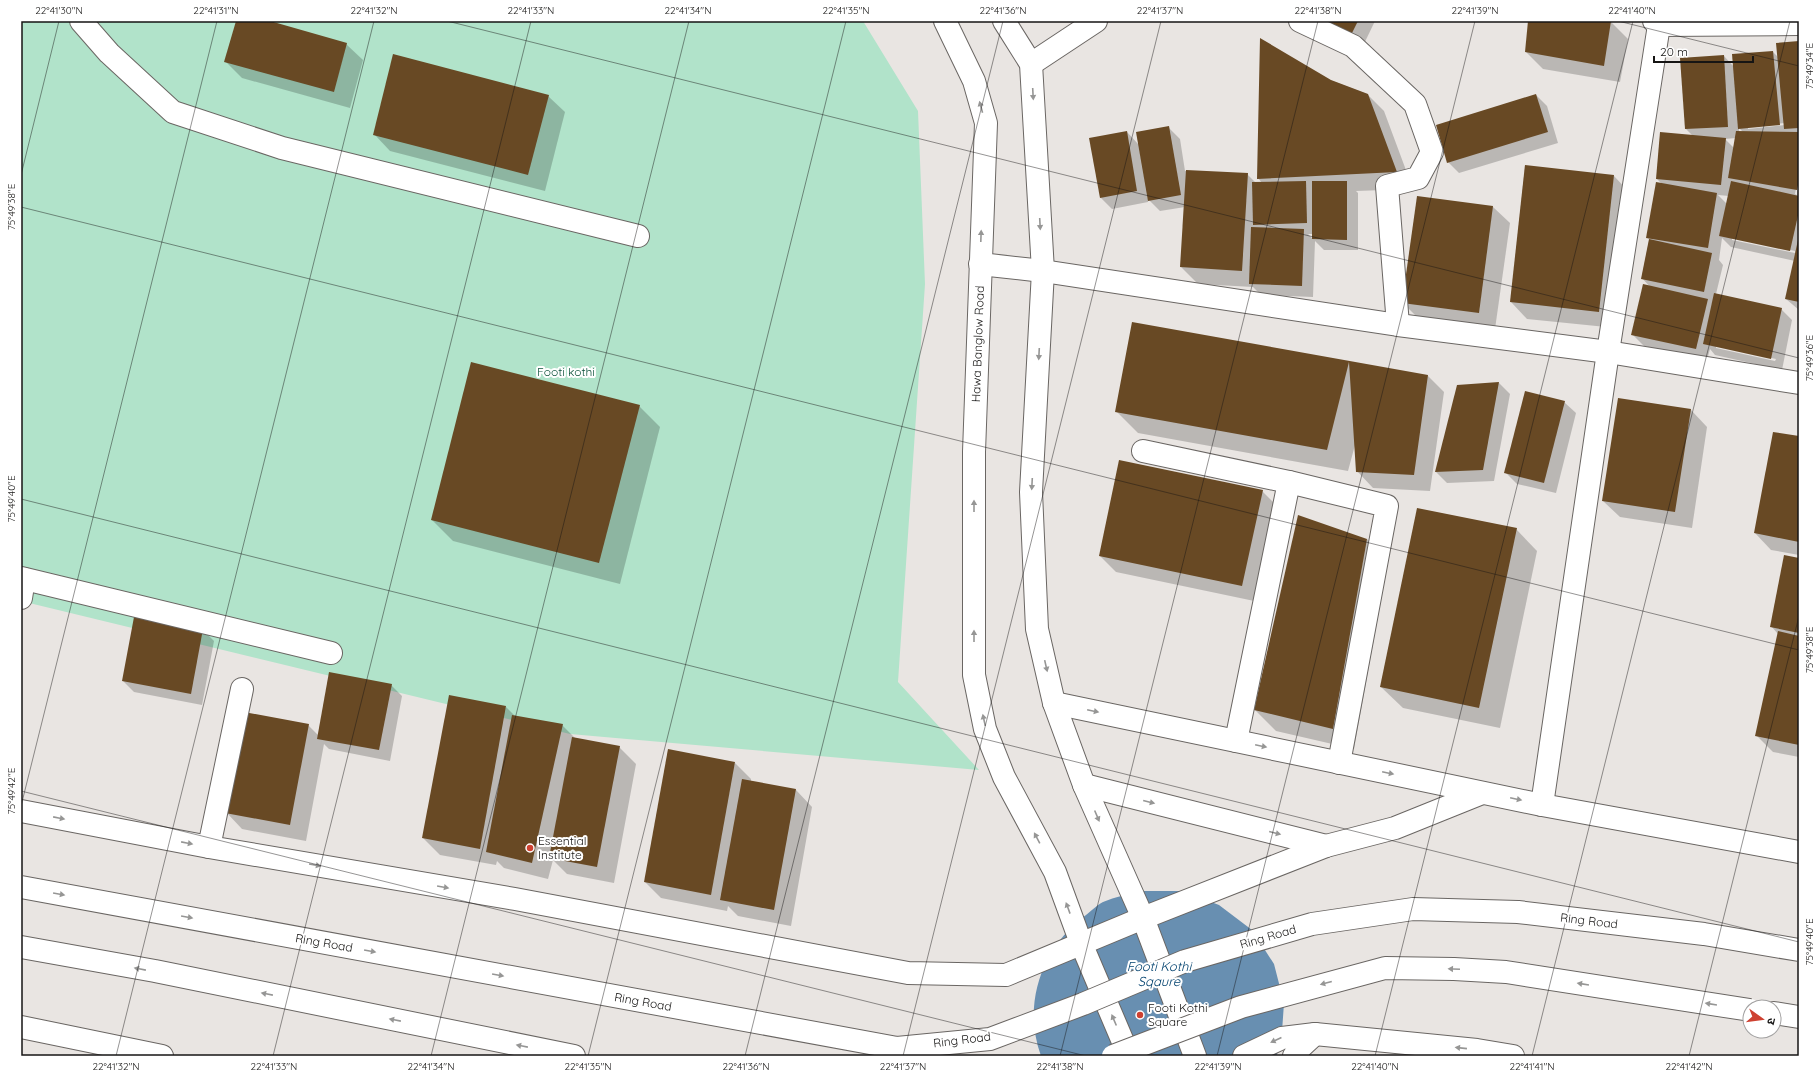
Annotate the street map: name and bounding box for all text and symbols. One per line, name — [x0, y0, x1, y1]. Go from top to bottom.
text: 22°41'30"N — [35, 4, 83, 17]
text: 22°41'31"N — [193, 4, 239, 17]
text: 22°41'32"N — [350, 4, 398, 17]
text: 22°41'33"N — [508, 4, 554, 17]
text: 22°41'34"N — [665, 4, 711, 17]
text: 22°41'35"N — [822, 4, 870, 17]
text: 22°41'36"N — [980, 4, 1026, 17]
text: 22°41'37"N — [1137, 4, 1183, 17]
text: 22°41'38"N — [1295, 4, 1341, 17]
text: 22°41'39"N — [1451, 4, 1499, 17]
text: 22°41'40"N — [1608, 4, 1656, 17]
scale bar — [1654, 38, 1753, 64]
text: 75°49'34"E — [1803, 42, 1816, 89]
text: 20 m — [1660, 44, 1688, 59]
one-way arrow — [1029, 88, 1036, 100]
one-way arrow — [978, 100, 984, 112]
text: 75°49'38"E — [5, 183, 18, 230]
one-way arrow — [1037, 218, 1043, 231]
one-way arrow — [978, 230, 985, 242]
street label: Hawa Banglow Road — [968, 285, 987, 403]
text: 75°49'36"E — [1803, 334, 1816, 381]
one-way arrow — [1035, 348, 1042, 360]
park label: Footi kothi — [537, 364, 595, 379]
text: 75°49'40"E — [5, 475, 18, 523]
one-way arrow — [1028, 478, 1035, 490]
one-way arrow — [971, 499, 977, 512]
text: 75°49'38"E — [1803, 626, 1816, 673]
one-way arrow — [971, 629, 977, 642]
one-way arrow — [1043, 660, 1049, 673]
one-way arrow — [1087, 709, 1099, 715]
one-way arrow — [980, 714, 986, 726]
one-way arrow — [1255, 744, 1267, 750]
text: 75°49'42"E — [5, 767, 18, 814]
one-way arrow — [1382, 770, 1394, 776]
one-way arrow — [1509, 797, 1522, 803]
one-way arrow — [1143, 799, 1155, 805]
one-way arrow — [1094, 810, 1100, 821]
one-way arrow — [53, 816, 65, 822]
one-way arrow — [1269, 830, 1281, 836]
one-way arrow — [1034, 832, 1040, 844]
place label: Essential Institute — [538, 833, 586, 862]
one-way arrow — [181, 840, 193, 846]
marker: Essential Institute — [525, 843, 535, 853]
one-way arrow — [309, 862, 321, 868]
one-way arrow — [437, 884, 449, 890]
one-way arrow — [53, 891, 65, 897]
one-way arrow — [1065, 901, 1071, 913]
street label: Ring Road — [1559, 910, 1619, 931]
one-way arrow — [181, 915, 193, 921]
text: 75°49'40"E — [1803, 918, 1816, 966]
street label: Ring Road — [1238, 921, 1298, 952]
street label: Ring Road — [294, 930, 354, 955]
one-way arrow — [364, 949, 376, 955]
water label: Footi Kothi Sqaure — [1127, 958, 1193, 989]
one-way arrow — [134, 965, 146, 971]
one-way arrow — [1448, 965, 1460, 972]
one-way arrow — [492, 972, 504, 978]
one-way arrow — [1320, 980, 1332, 986]
one-way arrow — [1577, 981, 1589, 987]
street label: Ring Road — [613, 989, 673, 1014]
one-way arrow — [261, 991, 273, 997]
north arrow — [1742, 999, 1782, 1039]
place label: Footi Kothi Square — [1148, 1000, 1208, 1029]
one-way arrow — [1705, 1001, 1718, 1007]
marker: Footi Kothi Square — [1135, 1010, 1145, 1020]
one-way arrow — [1111, 1015, 1117, 1026]
one-way arrow — [388, 1016, 401, 1022]
text: उ — [1764, 1017, 1779, 1027]
street label: Ring Road — [932, 1029, 992, 1050]
one-way arrow — [1270, 1038, 1282, 1044]
one-way arrow — [516, 1042, 528, 1048]
one-way arrow — [1455, 1045, 1467, 1052]
text: 22°41'32"N — [92, 1060, 140, 1073]
text: 22°41'33"N — [251, 1060, 297, 1073]
text: 22°41'34"N — [408, 1060, 454, 1073]
text: 22°41'35"N — [564, 1060, 612, 1073]
text: 22°41'36"N — [723, 1060, 769, 1073]
text: 22°41'37"N — [880, 1060, 926, 1073]
text: 22°41'38"N — [1037, 1060, 1083, 1073]
text: 22°41'39"N — [1194, 1060, 1242, 1073]
text: 22°41'40"N — [1351, 1060, 1399, 1073]
text: 22°41'41"N — [1509, 1060, 1555, 1073]
text: 22°41'42"N — [1665, 1060, 1713, 1073]

